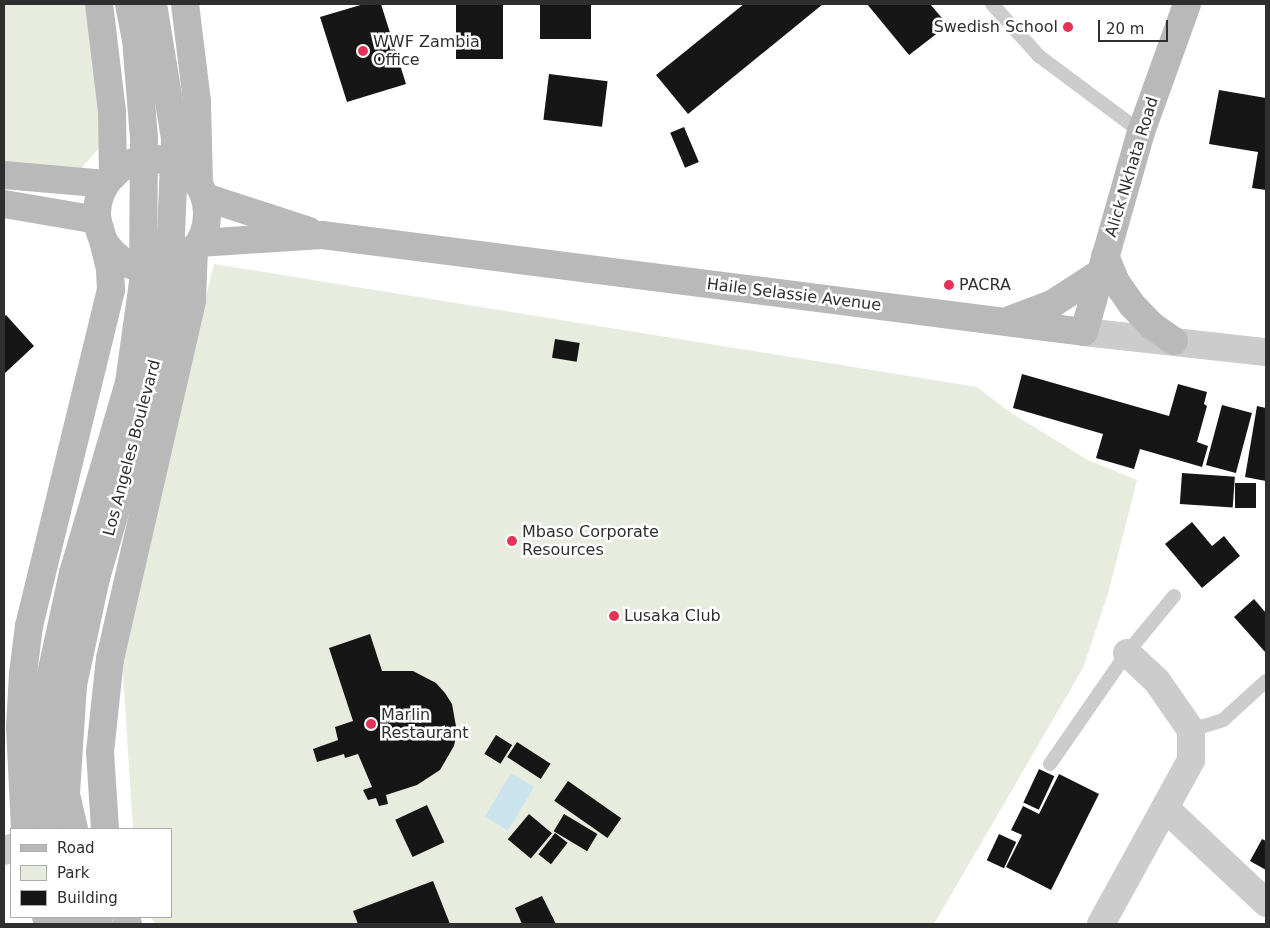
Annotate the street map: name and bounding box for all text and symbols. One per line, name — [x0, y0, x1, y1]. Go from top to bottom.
scale bar — [1100, 10, 1170, 42]
place label: Swedish School — [934, 17, 1058, 37]
text: 20 m — [1106, 20, 1144, 38]
marker: Swedish School — [1062, 21, 1074, 33]
place label: WWF Zambia Office — [373, 32, 480, 70]
marker: WWF Zambia Office — [357, 45, 369, 57]
street label: Alick Nkhata Road — [1102, 95, 1162, 239]
street label: Haile Selassie Avenue — [706, 275, 882, 315]
place label: PACRA — [959, 275, 1011, 295]
marker: PACRA — [943, 279, 955, 291]
street label: Los Angeles Boulevard — [99, 358, 165, 538]
place label: Mbaso Corporate Resources — [522, 522, 659, 560]
marker: Mbaso Corporate Resources — [506, 535, 518, 547]
place label: Lusaka Club — [624, 606, 721, 626]
marker: Lusaka Club — [608, 610, 620, 622]
place label: Marlin Restaurant — [381, 705, 469, 743]
marker: Marlin Restaurant — [365, 718, 377, 730]
legend — [10, 828, 172, 918]
text: Road — [57, 839, 95, 857]
text: Park — [57, 864, 89, 882]
text: Building — [57, 889, 118, 907]

